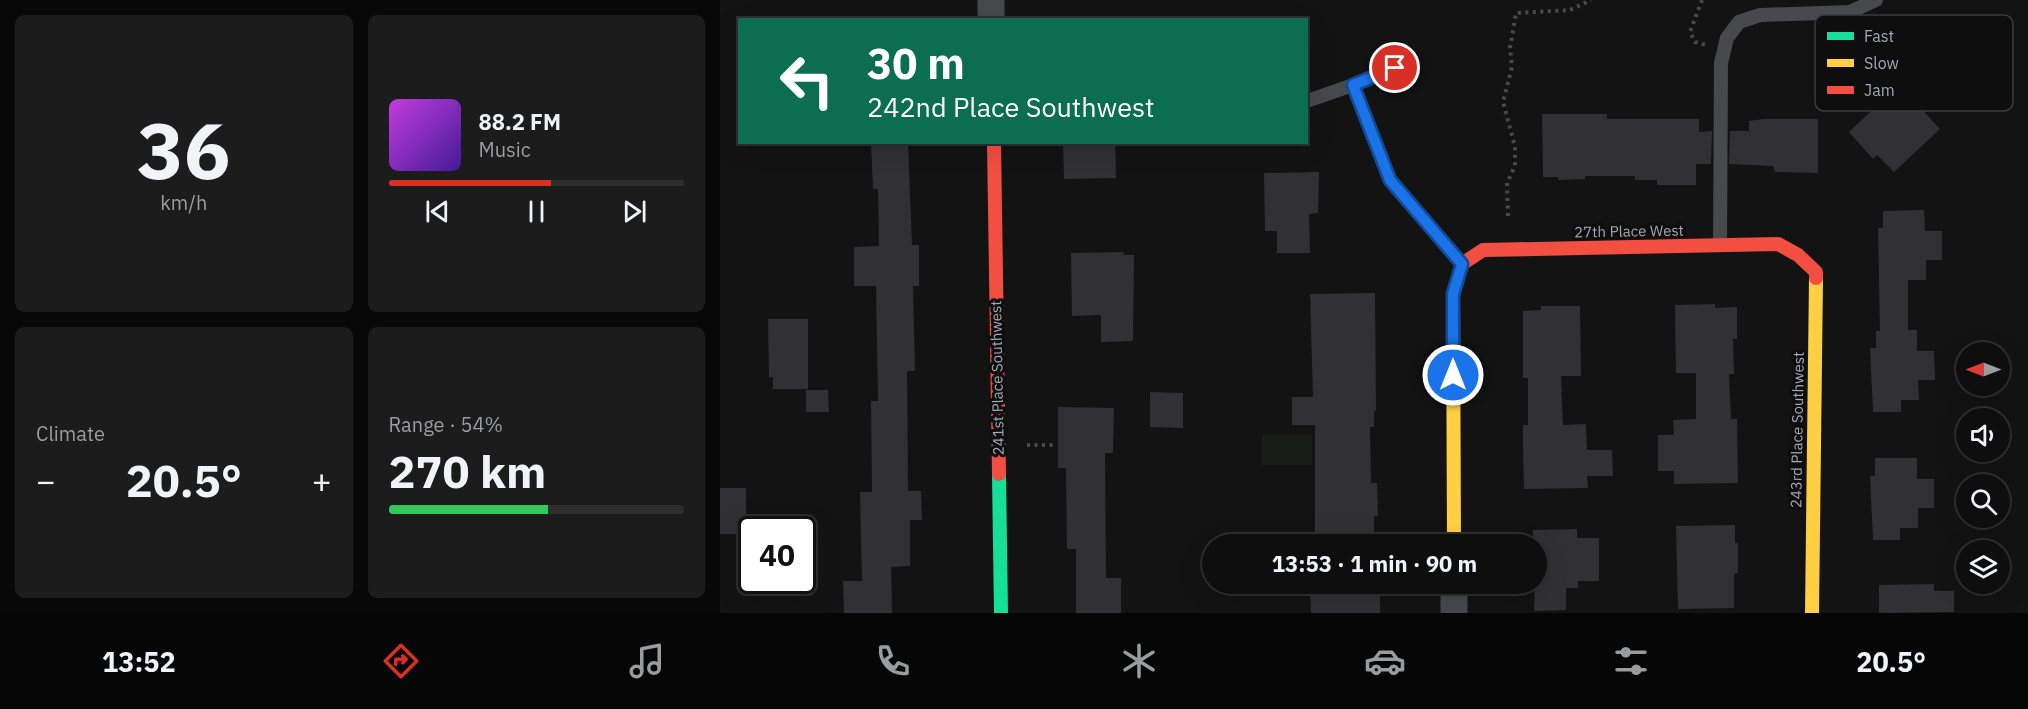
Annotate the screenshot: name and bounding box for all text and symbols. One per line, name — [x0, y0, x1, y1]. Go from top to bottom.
legend — [1815, 15, 2013, 111]
text: Fast — [1864, 26, 1894, 46]
text: 30 m — [867, 36, 965, 91]
icon: left — [768, 42, 846, 120]
pin — [1369, 42, 1420, 93]
icon: arrive — [1378, 51, 1411, 84]
text: Slow — [1864, 53, 1899, 73]
text: Jam — [1864, 80, 1895, 100]
text: 242nd Place Southwest — [867, 89, 1154, 124]
text: 36 — [137, 99, 231, 200]
text: 88.2 FM — [479, 107, 561, 136]
text: Music — [479, 136, 531, 163]
text: km/h — [160, 189, 207, 216]
icon: previous — [421, 195, 454, 228]
icon: pause — [520, 195, 553, 228]
icon: next — [618, 195, 651, 228]
street label: 27th Place West — [1574, 221, 1684, 241]
street label: 241st Place Southwest — [986, 300, 1008, 456]
north arrow — [1956, 342, 2010, 396]
map controls — [1956, 342, 2010, 594]
position arrow — [1421, 343, 1485, 407]
street label: 243rd Place Southwest — [1786, 352, 1808, 508]
button: sound — [1956, 408, 2010, 462]
text: Range · 54% — [389, 411, 503, 438]
text: Climate — [36, 420, 105, 447]
text: 270 km — [389, 442, 546, 500]
text: 20.5° — [126, 451, 242, 509]
text: − — [36, 459, 56, 502]
text: + — [312, 459, 331, 502]
button: search — [1956, 474, 2010, 528]
speed limit sign: 40 — [738, 516, 816, 594]
button: layers — [1956, 540, 2010, 594]
text: 13:53 · 1 min · 90 m — [1272, 549, 1477, 578]
icon: directions — [380, 640, 422, 682]
icon: music — [626, 640, 668, 682]
icon: phone — [872, 640, 914, 682]
icon: climate — [1118, 640, 1160, 682]
icon: car — [1364, 640, 1406, 682]
icon: filters — [1610, 640, 1652, 682]
text: 13:52 — [102, 644, 176, 679]
text: 20.5° — [1856, 644, 1926, 679]

